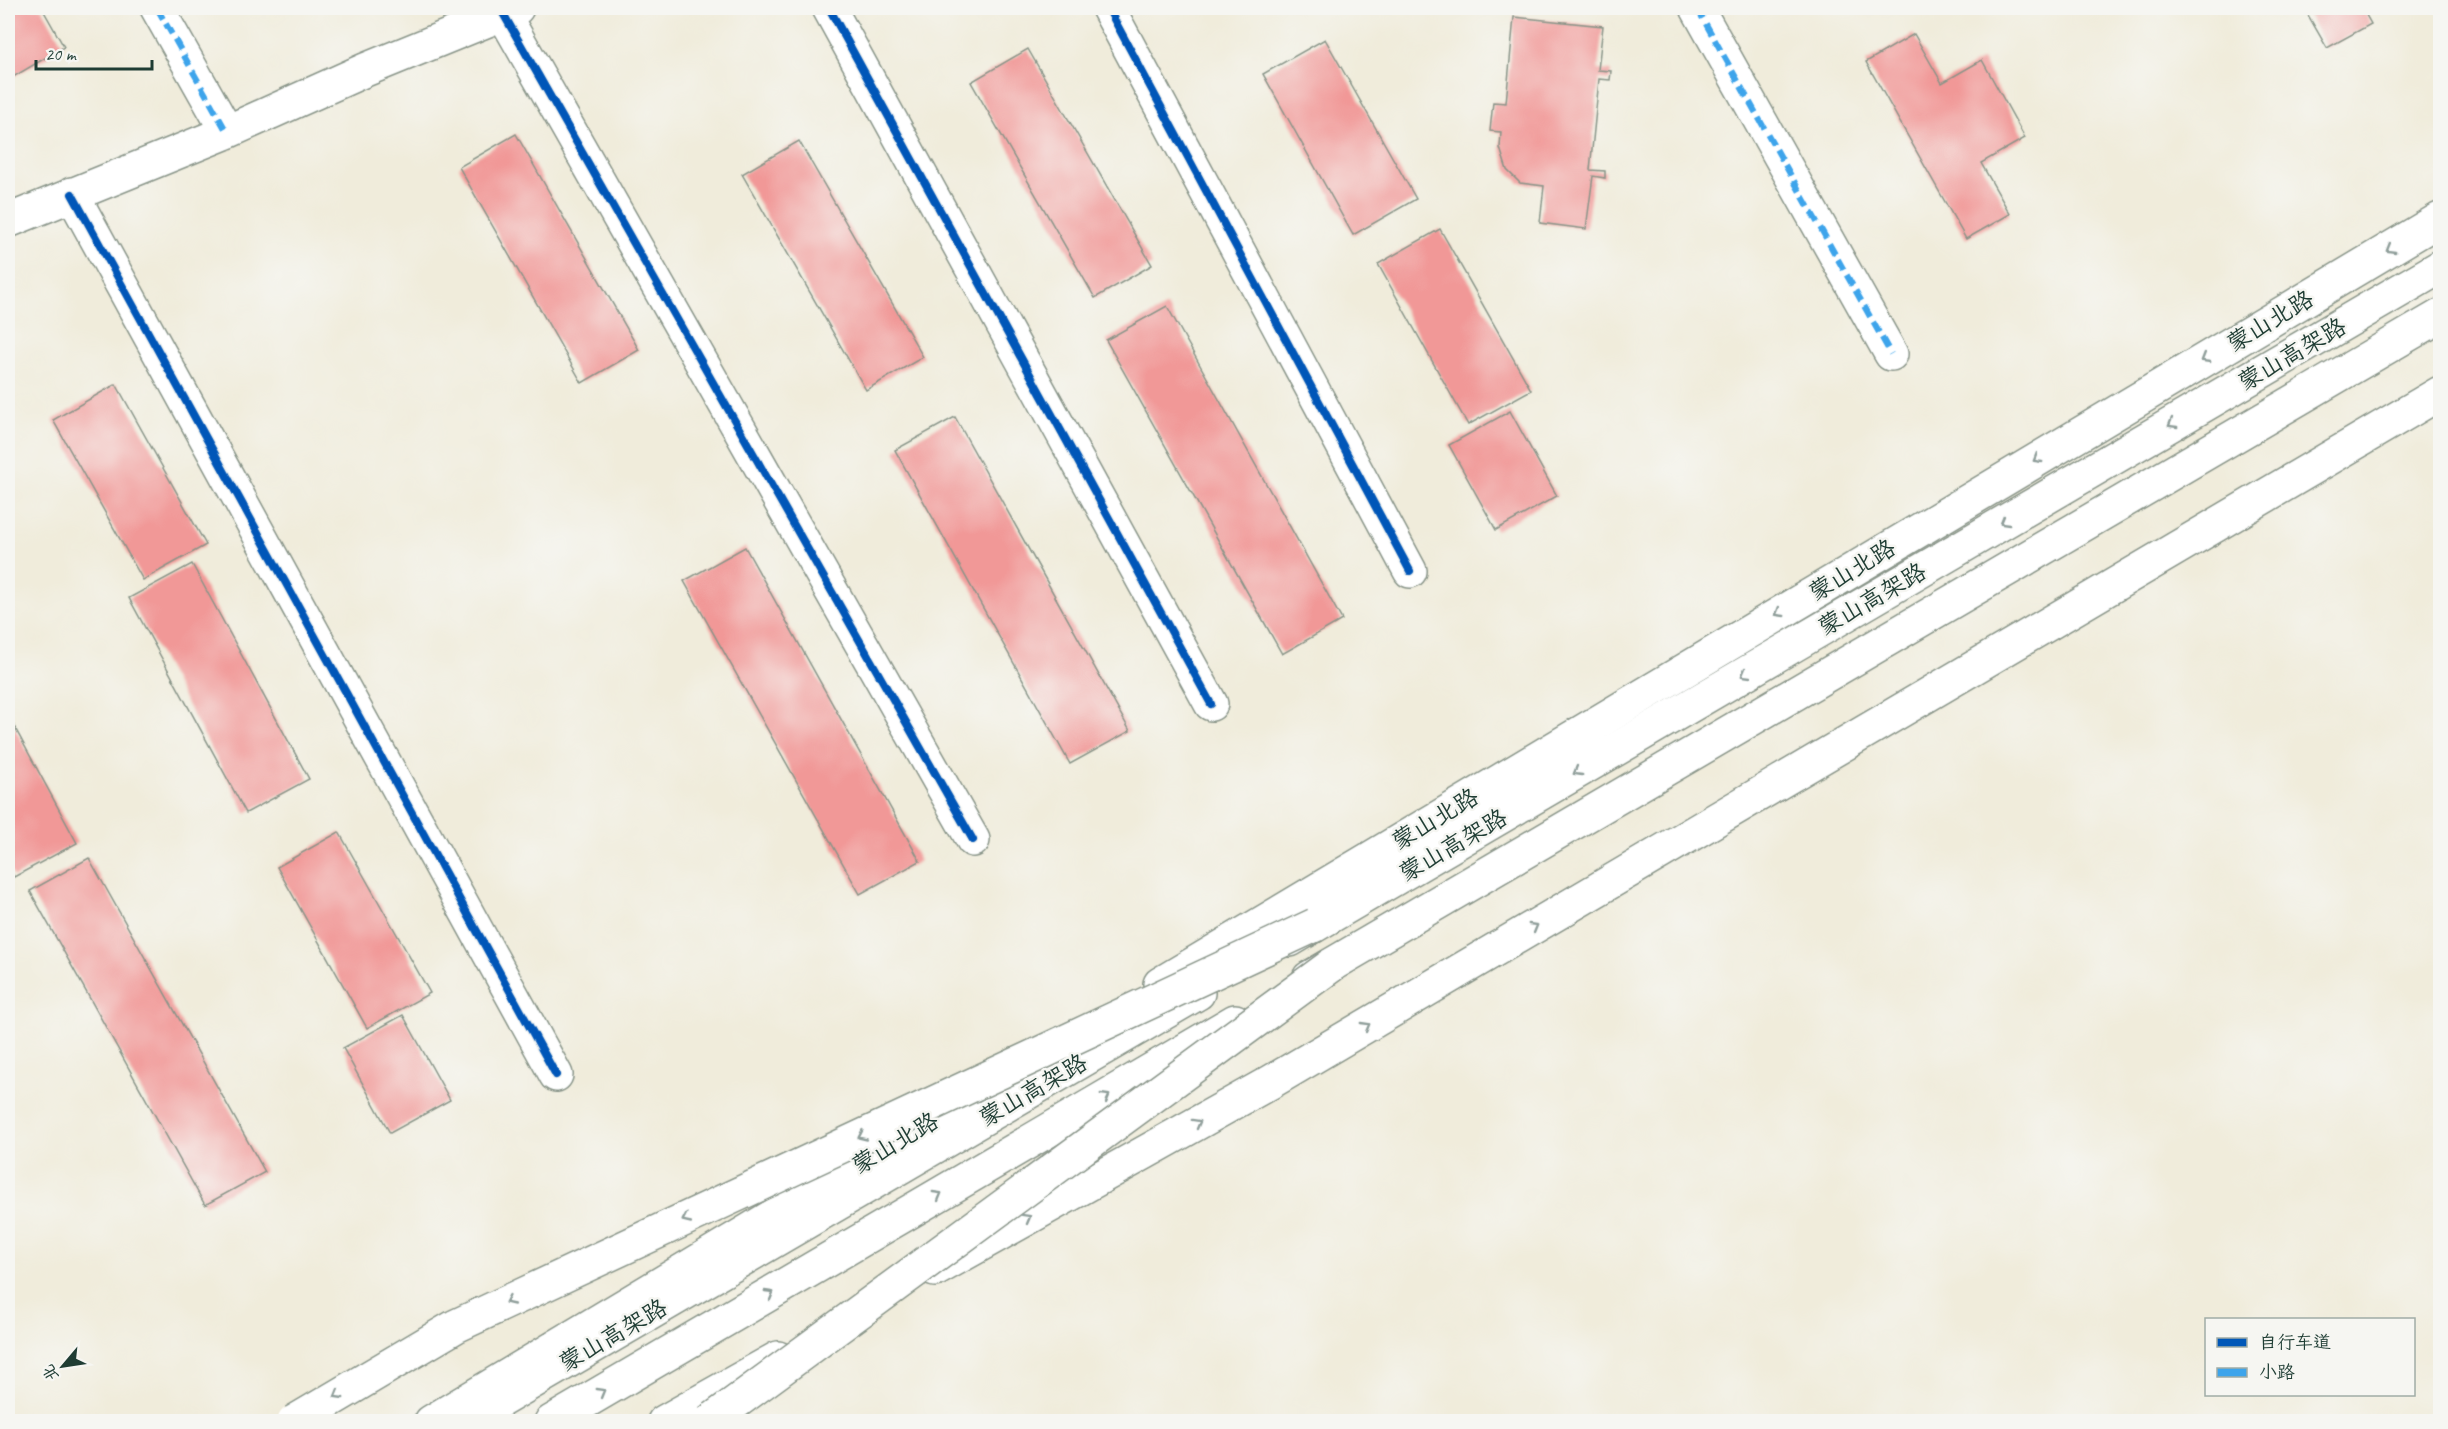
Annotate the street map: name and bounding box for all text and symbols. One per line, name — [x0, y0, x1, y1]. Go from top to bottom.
scale bar — [36, 33, 152, 71]
text: 20 m — [45, 43, 78, 65]
one-way arrow — [2386, 241, 2396, 253]
street label: 蒙山北路 — [2221, 283, 2319, 359]
street label: 蒙山高架路 — [2233, 311, 2351, 397]
one-way arrow — [2201, 352, 2211, 364]
one-way arrow — [2168, 417, 2179, 428]
one-way arrow — [2033, 452, 2043, 464]
one-way arrow — [2000, 515, 2010, 527]
street label: 蒙山北路 — [1803, 532, 1901, 608]
street label: 蒙山高架路 — [1813, 556, 1931, 642]
one-way arrow — [1775, 605, 1785, 617]
one-way arrow — [1741, 666, 1751, 678]
one-way arrow — [1573, 765, 1583, 776]
street label: 蒙山北路 — [1386, 781, 1484, 857]
street label: 蒙山高架路 — [1394, 802, 1512, 888]
one-way arrow — [1528, 923, 1538, 934]
one-way arrow — [1360, 1022, 1370, 1033]
street label: 蒙山高架路 — [974, 1047, 1092, 1133]
one-way arrow — [1100, 1092, 1110, 1104]
street label: 蒙山北路 — [846, 1105, 944, 1181]
one-way arrow — [1191, 1119, 1201, 1130]
one-way arrow — [858, 1129, 869, 1141]
one-way arrow — [932, 1191, 942, 1202]
one-way arrow — [681, 1211, 692, 1223]
one-way arrow — [1021, 1214, 1031, 1226]
one-way arrow — [764, 1289, 774, 1301]
street label: 蒙山高架路 — [554, 1292, 672, 1378]
one-way arrow — [504, 1294, 515, 1306]
legend — [2205, 1318, 2415, 1396]
text: 自行车道 — [2259, 1331, 2331, 1353]
north arrow — [33, 1336, 93, 1396]
text: 北 — [38, 1361, 63, 1385]
text: 小路 — [2259, 1361, 2295, 1383]
one-way arrow — [334, 1388, 344, 1400]
one-way arrow — [595, 1388, 605, 1399]

